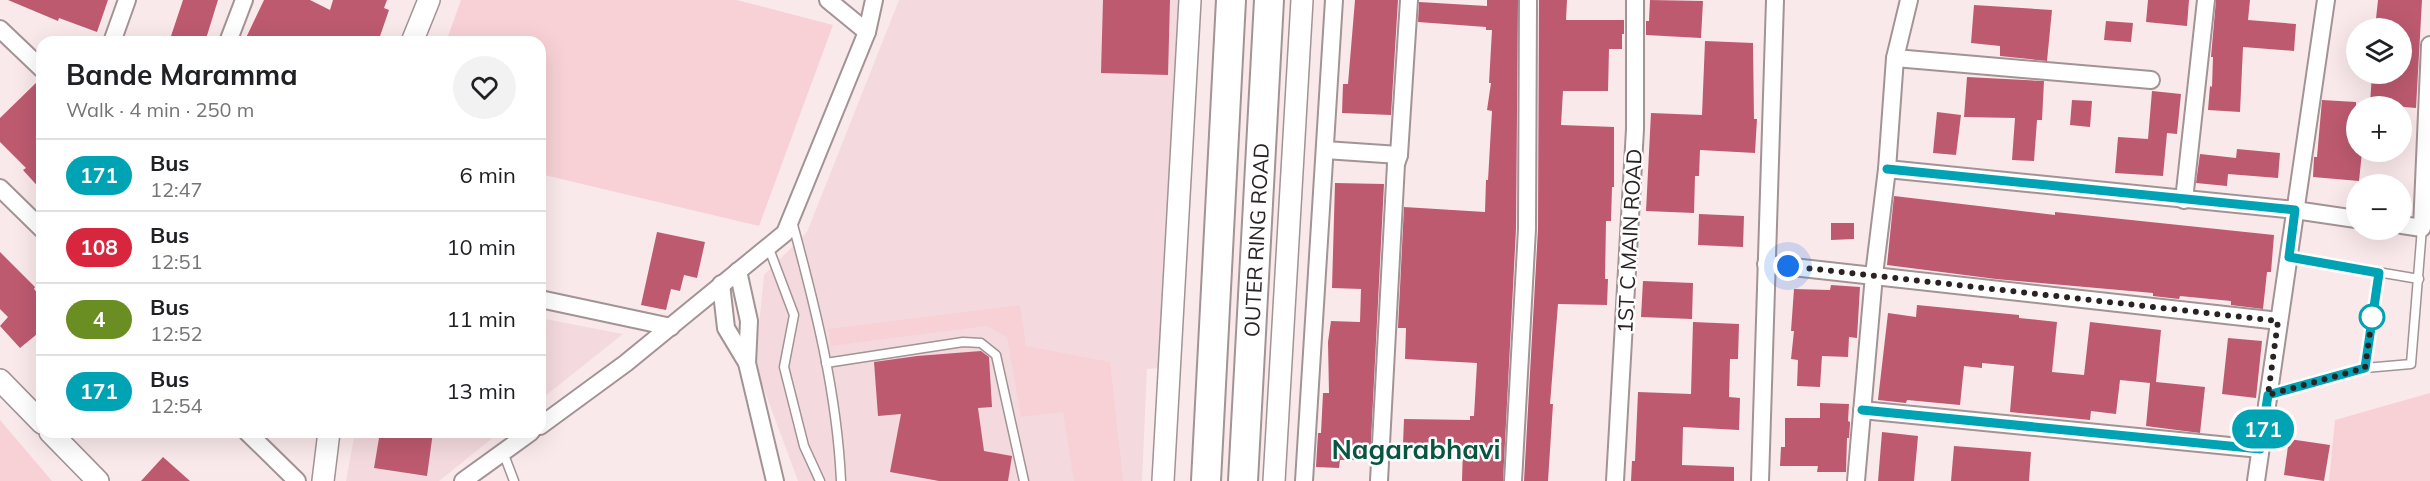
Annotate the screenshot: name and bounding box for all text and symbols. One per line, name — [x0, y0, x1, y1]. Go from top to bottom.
map controls — [2346, 18, 2412, 240]
button: layers — [2346, 18, 2412, 84]
button: heart — [453, 56, 516, 119]
text: Bande Maramma — [66, 57, 298, 92]
button: + — [2346, 96, 2412, 162]
text: Walk · 4 min · 250 m — [66, 97, 254, 122]
street label: OUTER RING ROAD — [1238, 142, 1274, 338]
street label: 1ST C MAIN ROAD — [1611, 148, 1647, 334]
text: Bus — [150, 149, 189, 177]
text: 6 min — [460, 161, 516, 189]
text: 171 — [80, 162, 118, 188]
button: − — [2346, 174, 2412, 240]
text: 12:47 — [150, 177, 203, 202]
text: Bus — [150, 221, 189, 249]
text: 10 min — [446, 233, 516, 261]
text: 108 — [80, 234, 118, 260]
text: 12:51 — [150, 249, 203, 274]
your location — [1773, 251, 1803, 281]
text: Bus — [150, 293, 189, 321]
unlabelled marker — [2359, 304, 2385, 330]
text: 11 min — [446, 305, 516, 333]
text: 4 — [93, 306, 105, 332]
text: 12:52 — [150, 321, 203, 346]
text: Bus — [150, 365, 189, 393]
text: 13 min — [446, 377, 516, 405]
text: 171 — [80, 378, 118, 404]
text: 12:54 — [150, 393, 203, 418]
line badge: 171 — [2228, 410, 2298, 448]
text: 171 — [2244, 416, 2282, 442]
district label: Nagarabhavi — [1331, 432, 1501, 466]

